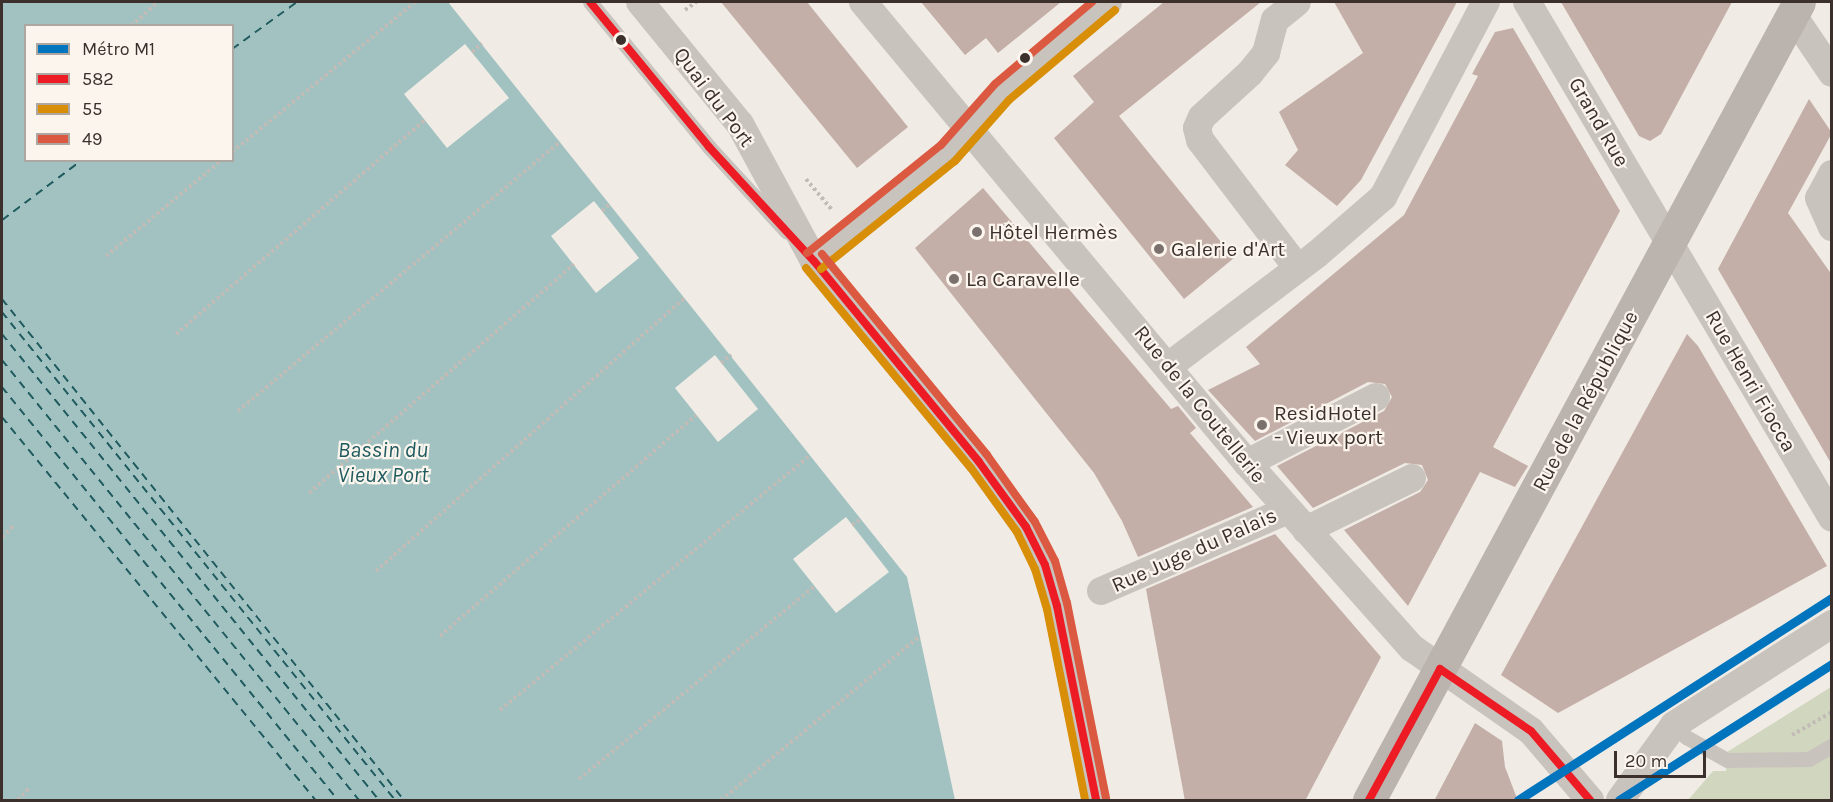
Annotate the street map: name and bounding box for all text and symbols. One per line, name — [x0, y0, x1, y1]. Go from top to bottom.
legend — [24, 24, 234, 162]
unlabelled marker — [615, 34, 627, 46]
text: Métro M1 — [82, 38, 155, 60]
street label: Quai du Port — [668, 42, 760, 152]
unlabelled marker — [1019, 52, 1031, 64]
text: 582 — [82, 68, 114, 90]
street label: Grand Rue — [1563, 73, 1635, 171]
text: 55 — [82, 98, 102, 120]
text: 49 — [82, 128, 103, 150]
place label: Hôtel Hermès — [989, 219, 1118, 245]
marker: Hôtel Hermès — [970, 225, 984, 239]
place label: Galerie d'Art — [1171, 236, 1285, 262]
marker: Galerie d'Art — [1152, 242, 1166, 256]
place label: La Caravelle — [966, 266, 1080, 292]
marker: La Caravelle — [947, 272, 961, 286]
street label: Rue de la République — [1527, 306, 1643, 496]
street label: Rue Henri Fiocca — [1700, 306, 1802, 456]
street label: Rue de la Coutellerie — [1129, 320, 1271, 488]
place label: ResidHotel - Vieux port — [1274, 400, 1383, 450]
marker: ResidHotel - Vieux port — [1255, 418, 1269, 432]
water label: Bassin du Vieux Port — [338, 437, 428, 488]
street label: Rue Juge du Palais — [1107, 502, 1281, 598]
scale bar — [1617, 739, 1708, 777]
text: 20 m — [1625, 750, 1667, 772]

